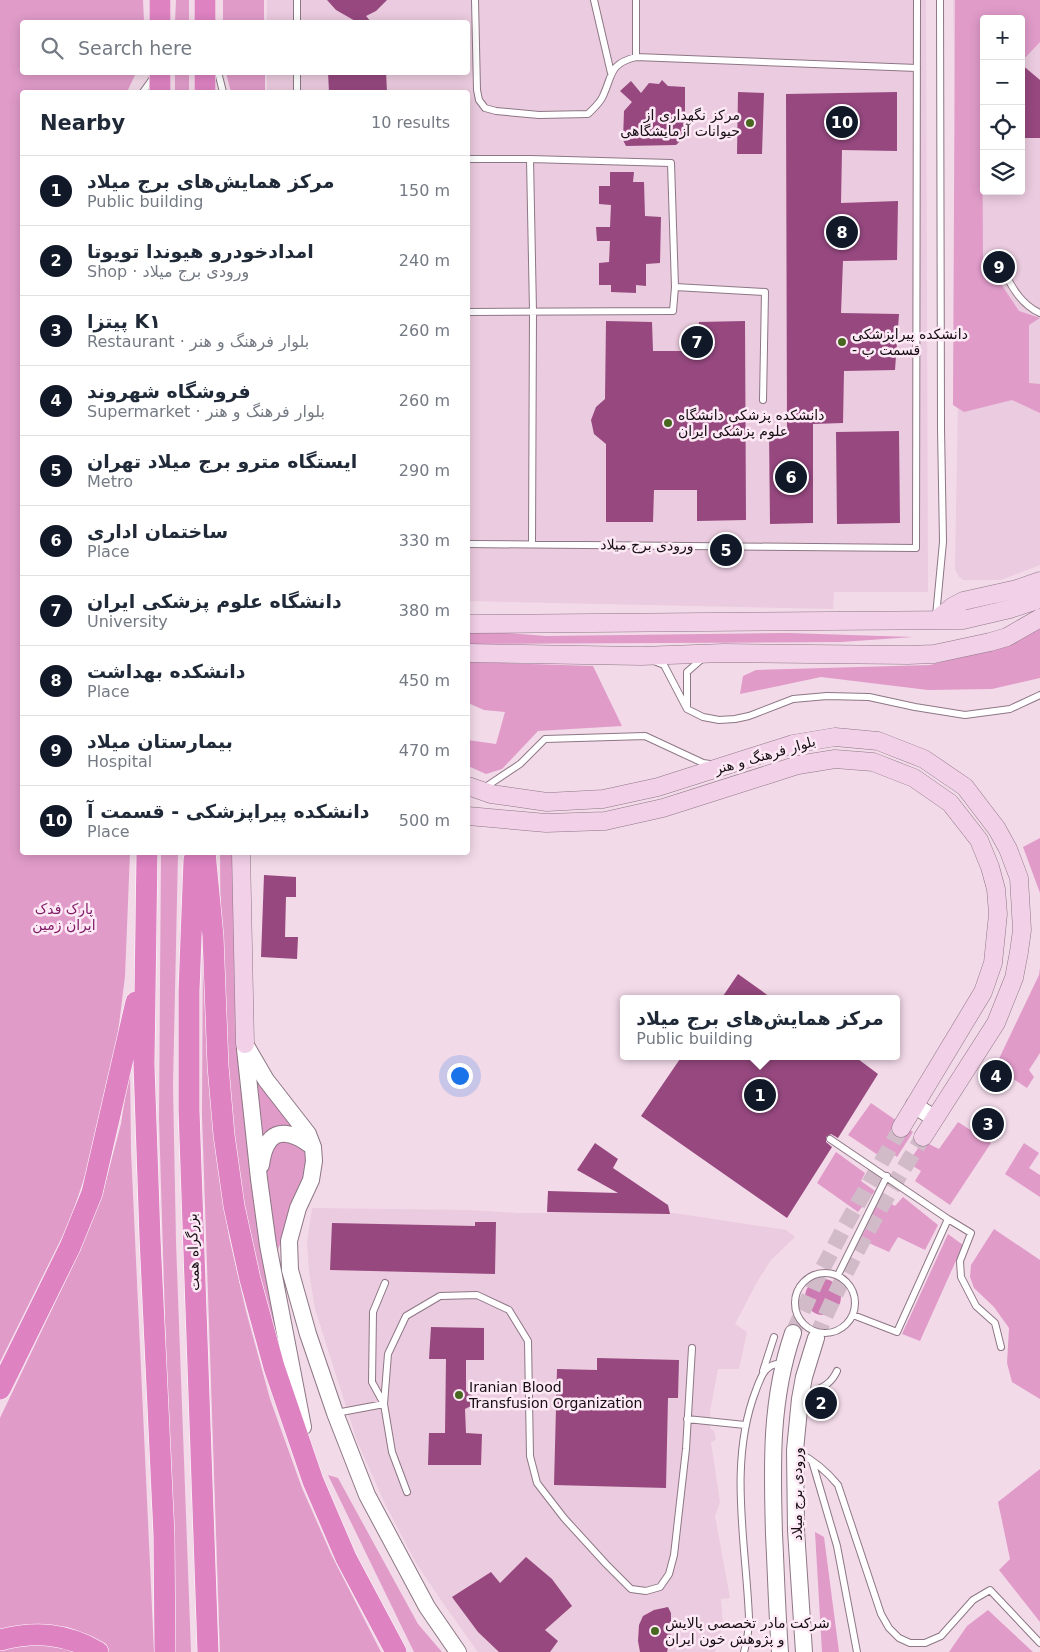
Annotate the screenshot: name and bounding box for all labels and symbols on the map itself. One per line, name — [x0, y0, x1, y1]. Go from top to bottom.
pin: 10 — [826, 103, 858, 141]
place label: مرکز نگهداری از حیوانات آزمایشگاهی — [620, 107, 740, 140]
marker: مرکز نگهداری از حیوانات آزمایشگاهی — [744, 117, 756, 129]
pin: 8 — [826, 213, 858, 251]
pin: 9 — [983, 248, 1015, 286]
pin: 7 — [681, 323, 713, 361]
place label: دانشکده پیراپزشکی - قسمت ب — [852, 326, 968, 358]
marker: دانشکده پیراپزشکی - قسمت ب — [836, 336, 848, 348]
place label: دانشکده پزشکی دانشگاه علوم پزشکی ایران — [678, 407, 824, 440]
marker: دانشکده پزشکی دانشگاه علوم پزشکی ایران — [662, 417, 674, 429]
pin: 6 — [775, 458, 807, 496]
pin: 5 — [710, 531, 742, 569]
street label: ورودی برج میلاد — [600, 536, 694, 555]
street label: بلوار فرهنگ و هنر — [712, 733, 818, 778]
park label: پارک فدک ایران زمین — [32, 901, 96, 934]
pin: 4 — [980, 1057, 1012, 1095]
your location — [447, 1063, 473, 1089]
pin: 1 — [744, 1076, 776, 1114]
pin: 3 — [972, 1105, 1004, 1143]
street label: بزرگراه همت — [184, 1213, 203, 1291]
place label: Iranian Blood Transfusion Organization — [468, 1379, 642, 1411]
pin: 2 — [805, 1384, 837, 1422]
marker: Iranian Blood Transfusion Organization — [453, 1389, 465, 1401]
street label: ورودی برج میلاد — [789, 1447, 806, 1541]
place label: شرکت مادر تخصصی پالایش و پژوهش خون ایران — [665, 1615, 830, 1648]
marker: شرکت مادر تخصصی پالایش و پژوهش خون ایران — [649, 1625, 661, 1637]

